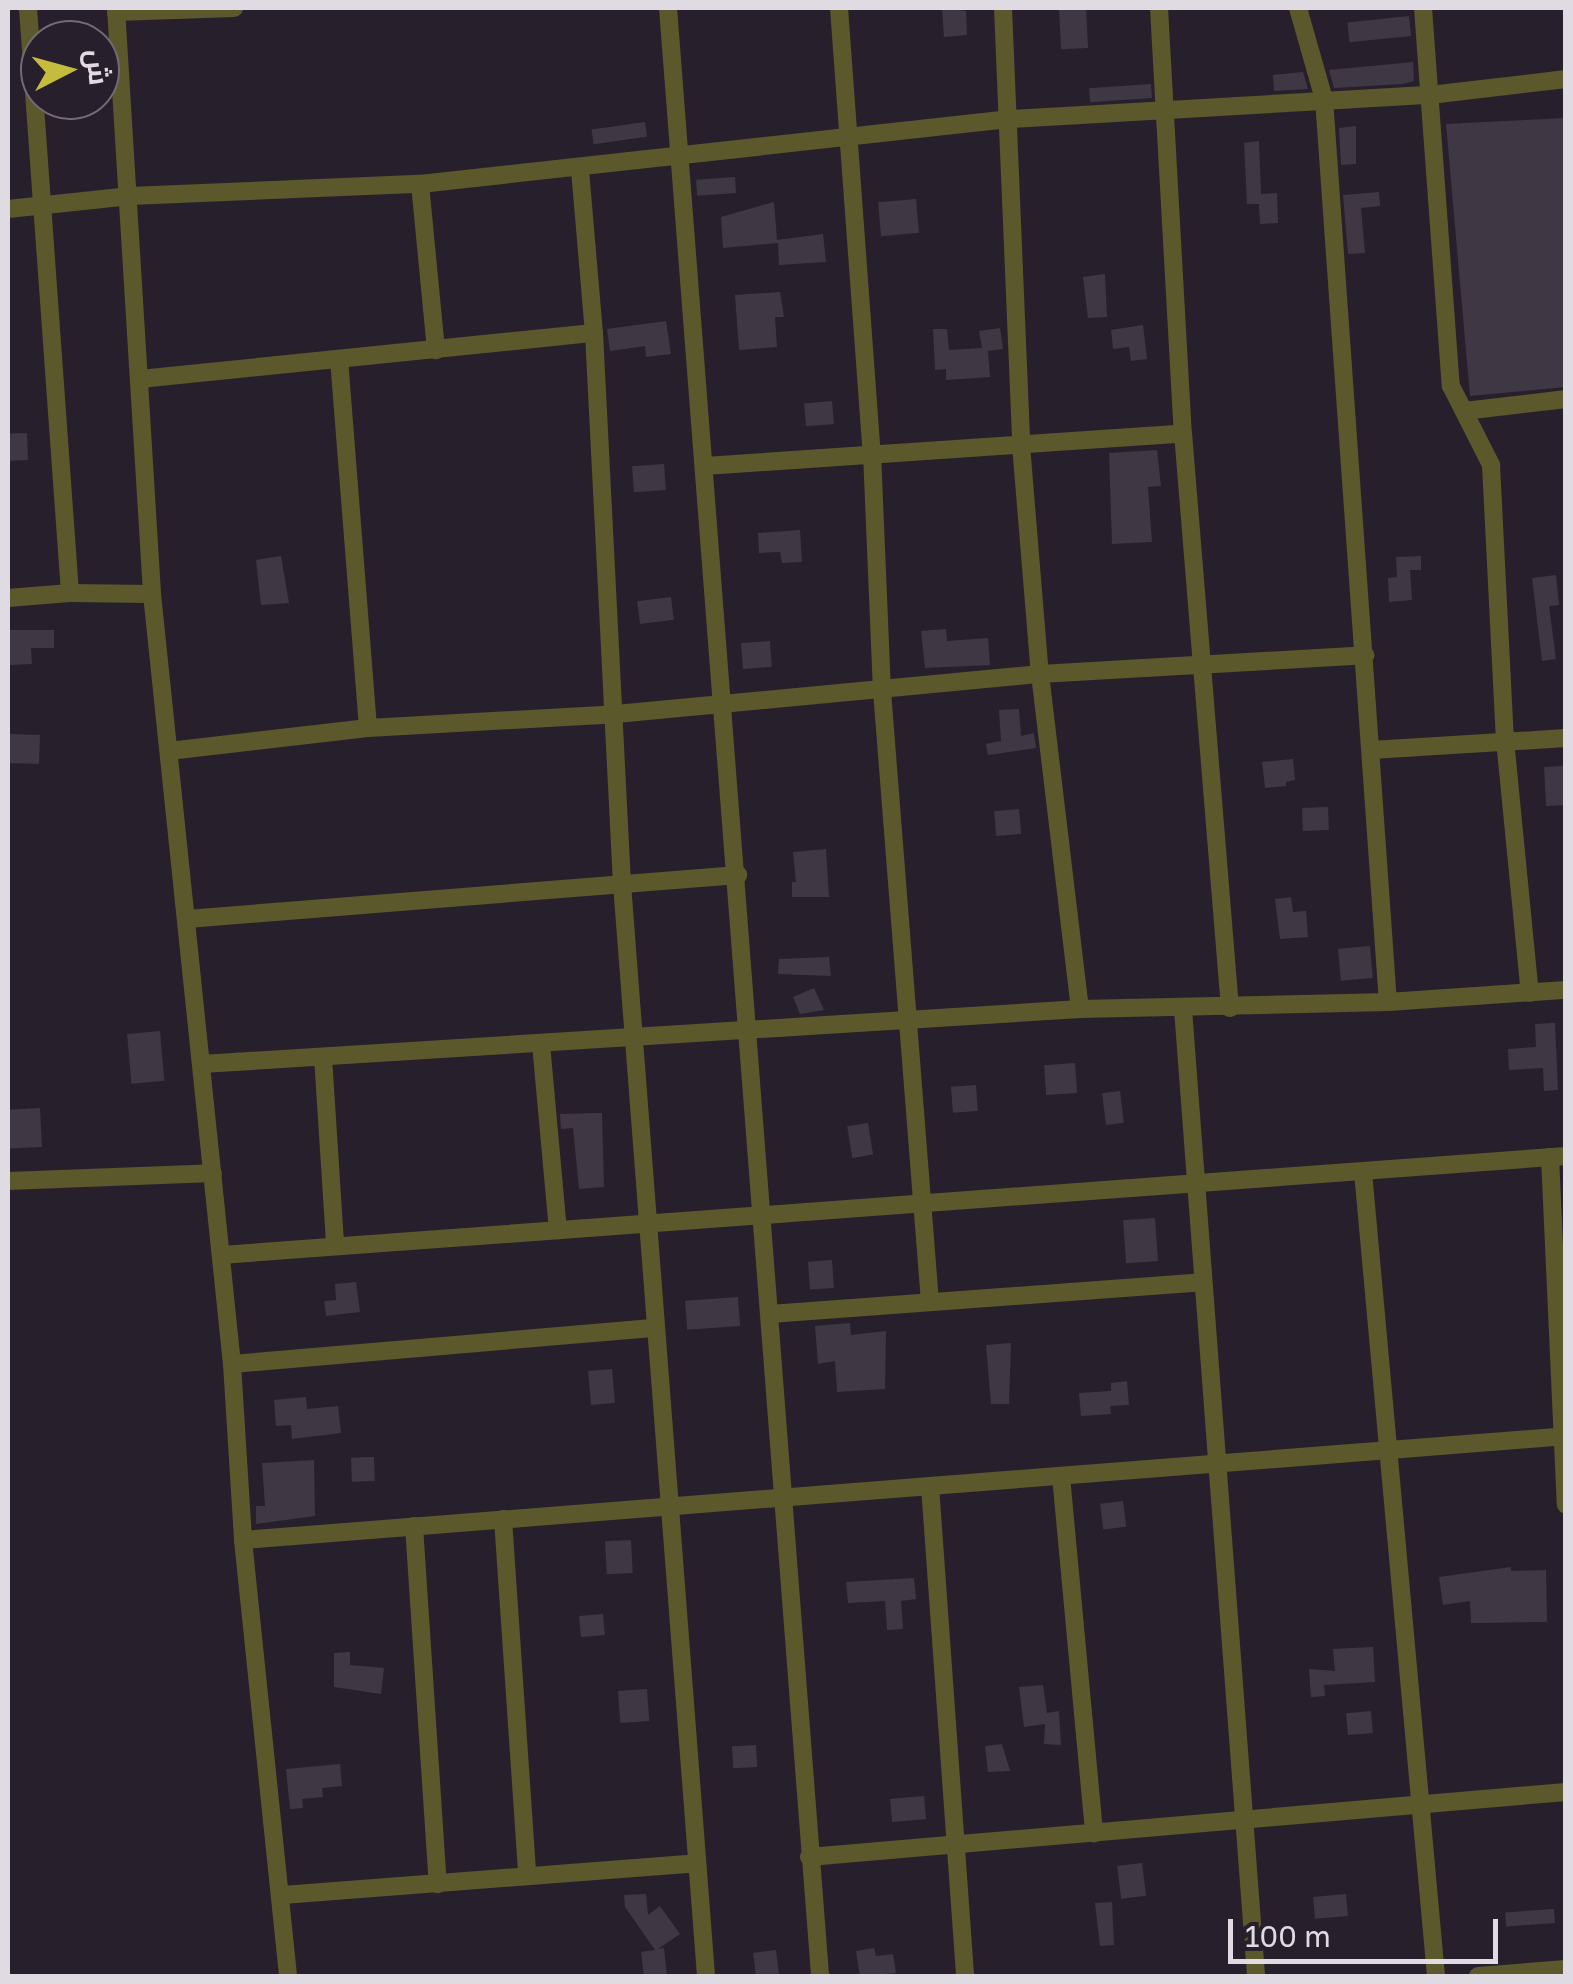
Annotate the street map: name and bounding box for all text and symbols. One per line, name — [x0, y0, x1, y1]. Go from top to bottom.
north arrow — [20, 20, 120, 120]
text: ش — [80, 47, 117, 87]
scale bar — [1233, 1899, 1503, 1961]
text: 100 m — [1245, 1918, 1331, 1954]

